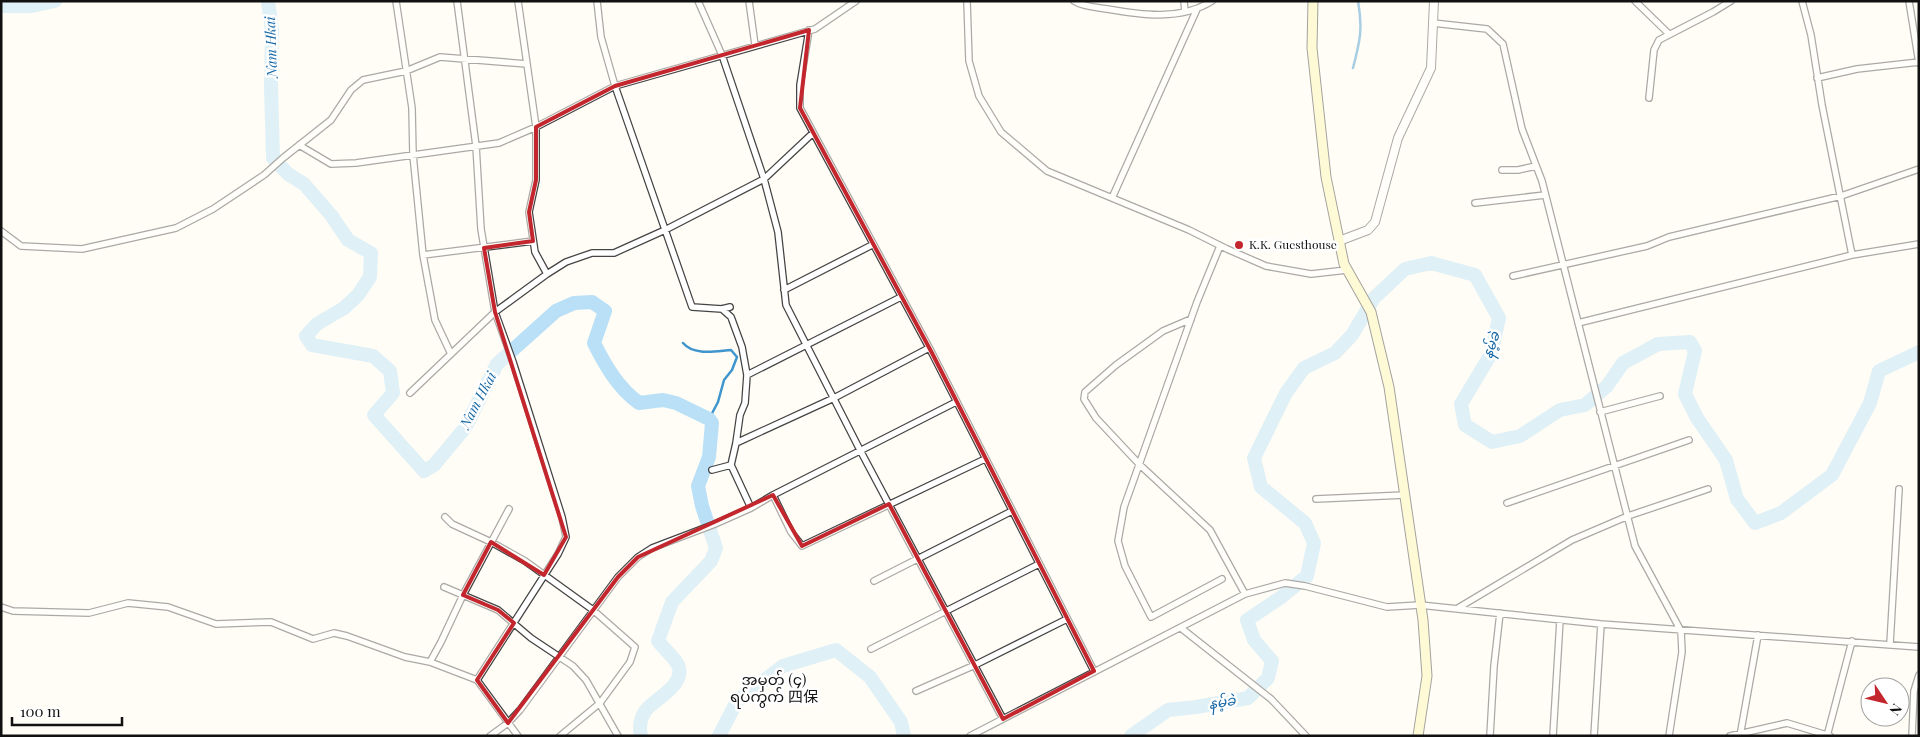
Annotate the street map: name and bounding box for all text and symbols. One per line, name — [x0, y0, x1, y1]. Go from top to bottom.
water label: Nam Hkai — [260, 15, 281, 80]
place label: K.K. Guesthouse — [1249, 236, 1337, 252]
marker: K.K. Guesthouse — [1233, 239, 1245, 251]
water label: နမ့်ခဲ — [1477, 329, 1507, 362]
water label: Nam Hkai — [454, 368, 501, 433]
district label: အမှတ် (၄) ရပ်ကွက် 四保 — [730, 669, 818, 709]
north arrow — [1860, 677, 1910, 727]
water label: နမ့်ခဲ — [1207, 690, 1238, 716]
scale bar — [12, 694, 122, 726]
text: N — [1885, 700, 1907, 719]
text: 100 m — [20, 701, 61, 721]

